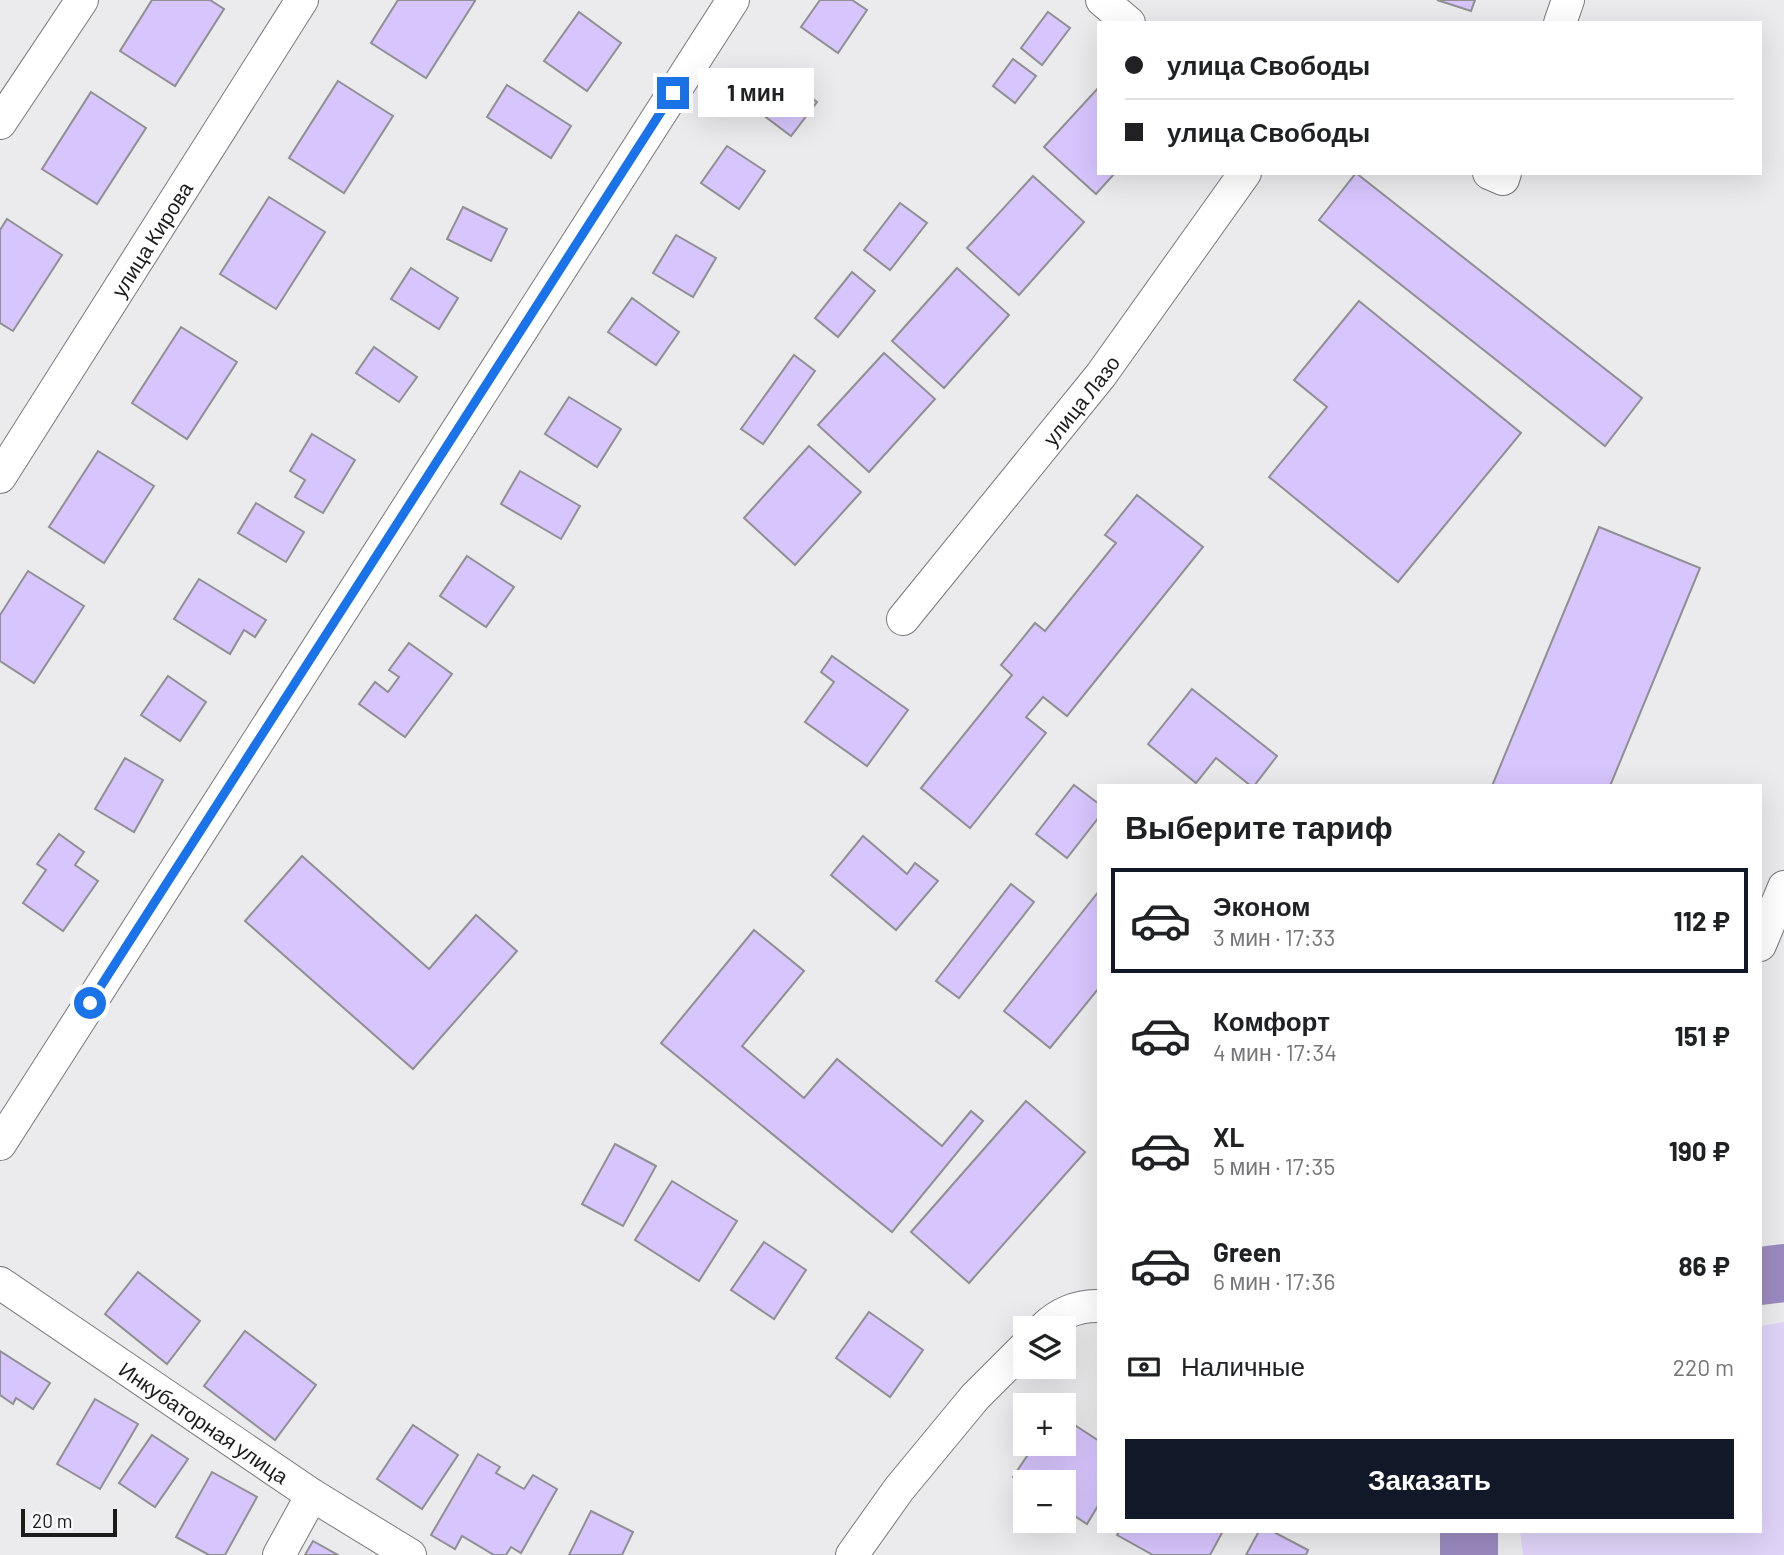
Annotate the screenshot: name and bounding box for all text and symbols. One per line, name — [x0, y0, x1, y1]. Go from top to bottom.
text: улица Свободы — [1167, 49, 1370, 80]
callout: 1 мин — [698, 68, 813, 118]
route end — [657, 77, 689, 109]
text: 1 мин — [727, 78, 785, 106]
text: улица Свободы — [1167, 116, 1370, 147]
street label: улица Кирова — [105, 176, 197, 301]
street label: улица Лазо — [1037, 350, 1124, 450]
text: Выберите тариф — [1125, 807, 1393, 845]
icon: car — [1129, 889, 1192, 952]
text: Эконом — [1213, 890, 1311, 921]
text: 112 ₽ — [1673, 905, 1730, 936]
text: 3 мин · 17:33 — [1213, 923, 1335, 951]
route start — [74, 987, 106, 1019]
icon: car — [1129, 1004, 1192, 1067]
text: Комфорт — [1213, 1005, 1330, 1036]
text: 151 ₽ — [1674, 1020, 1730, 1051]
text: 4 мин · 17:34 — [1213, 1038, 1337, 1066]
icon: car — [1129, 1119, 1192, 1182]
text: XL — [1213, 1121, 1244, 1152]
text: 190 ₽ — [1669, 1135, 1730, 1166]
text: 5 мин · 17:35 — [1213, 1152, 1335, 1180]
icon: car — [1129, 1234, 1192, 1297]
text: Green — [1213, 1236, 1281, 1267]
text: 86 ₽ — [1679, 1250, 1730, 1281]
text: 6 мин · 17:36 — [1213, 1267, 1335, 1295]
map controls — [1013, 1316, 1076, 1533]
button: layers — [1013, 1316, 1076, 1379]
icon: cash — [1125, 1348, 1163, 1386]
text: Наличные — [1181, 1350, 1305, 1381]
text: 220 m — [1673, 1353, 1734, 1381]
street label: Инкубаторная улица — [115, 1356, 294, 1488]
button: + — [1013, 1393, 1076, 1456]
button: Заказать — [1125, 1439, 1734, 1519]
button: − — [1013, 1470, 1076, 1533]
scale bar — [21, 1506, 117, 1538]
text: 20 m — [32, 1509, 72, 1532]

